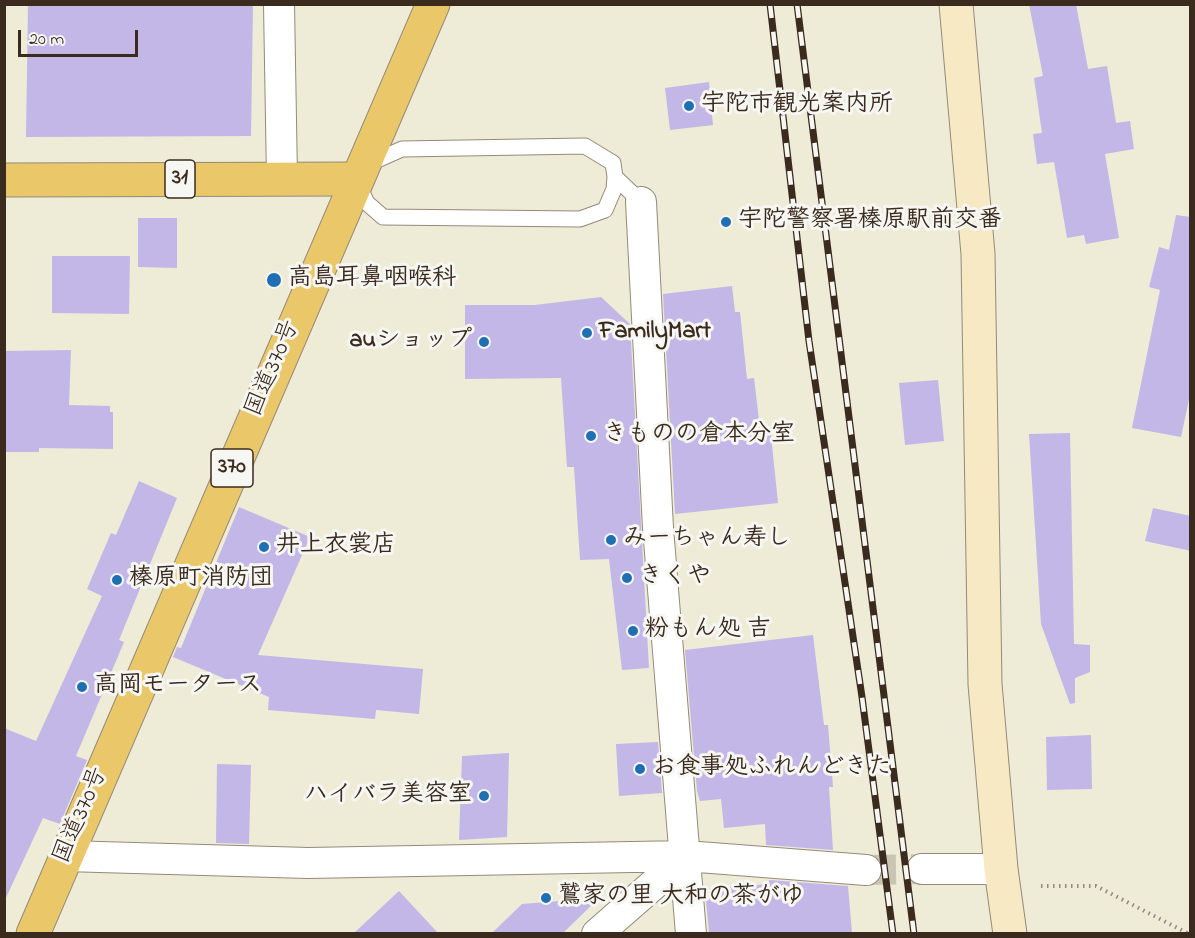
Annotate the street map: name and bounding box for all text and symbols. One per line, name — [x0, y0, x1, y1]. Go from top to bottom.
scale bar — [21, 18, 141, 56]
text: 20 m — [29, 27, 64, 53]
place label: 宇陀市観光案内所 — [701, 92, 893, 120]
marker: 宇陀市観光案内所 — [682, 99, 696, 113]
road number: 31 — [165, 160, 195, 198]
place label: 宇陀警察署榛原駅前交番 — [738, 208, 1002, 236]
marker: 宇陀警察署榛原駅前交番 — [719, 215, 733, 229]
place label: 高島耳鼻咽喉科 — [288, 266, 456, 294]
marker: 高島耳鼻咽喉科 — [265, 271, 283, 289]
street label: 国道370号 — [241, 316, 307, 422]
place label: FamilyMart — [599, 319, 711, 347]
marker: FamilyMart — [580, 326, 594, 340]
place label: auショップ — [349, 328, 472, 356]
marker: auショップ — [477, 335, 491, 349]
place label: きものの倉本分室 — [603, 422, 795, 450]
marker: きものの倉本分室 — [584, 429, 598, 443]
road number: 370 — [211, 449, 253, 487]
place label: みーちゃん寿し — [623, 526, 791, 554]
place label: 井上衣裳店 — [276, 533, 396, 561]
marker: みーちゃん寿し — [604, 533, 618, 547]
marker: 井上衣裳店 — [257, 540, 271, 554]
place label: きくや — [639, 564, 711, 592]
place label: 榛原町消防団 — [129, 566, 273, 594]
marker: きくや — [620, 571, 634, 585]
marker: 榛原町消防団 — [110, 573, 124, 587]
place label: 粉もん処 吉 — [645, 617, 771, 645]
marker: 粉もん処 吉 — [626, 624, 640, 638]
place label: 高岡モータース — [94, 673, 262, 701]
marker: 高岡モータース — [75, 680, 89, 694]
place label: お食事処ふれんどきた — [652, 755, 892, 783]
marker: お食事処ふれんどきた — [633, 762, 647, 776]
street label: 国道370号 — [49, 763, 115, 869]
place label: ハイバラ美容室 — [304, 782, 472, 810]
marker: ハイバラ美容室 — [477, 789, 491, 803]
place label: 鷲家の里 大和の茶がゆ — [558, 884, 804, 912]
marker: 鷲家の里 大和の茶がゆ — [539, 891, 553, 905]

